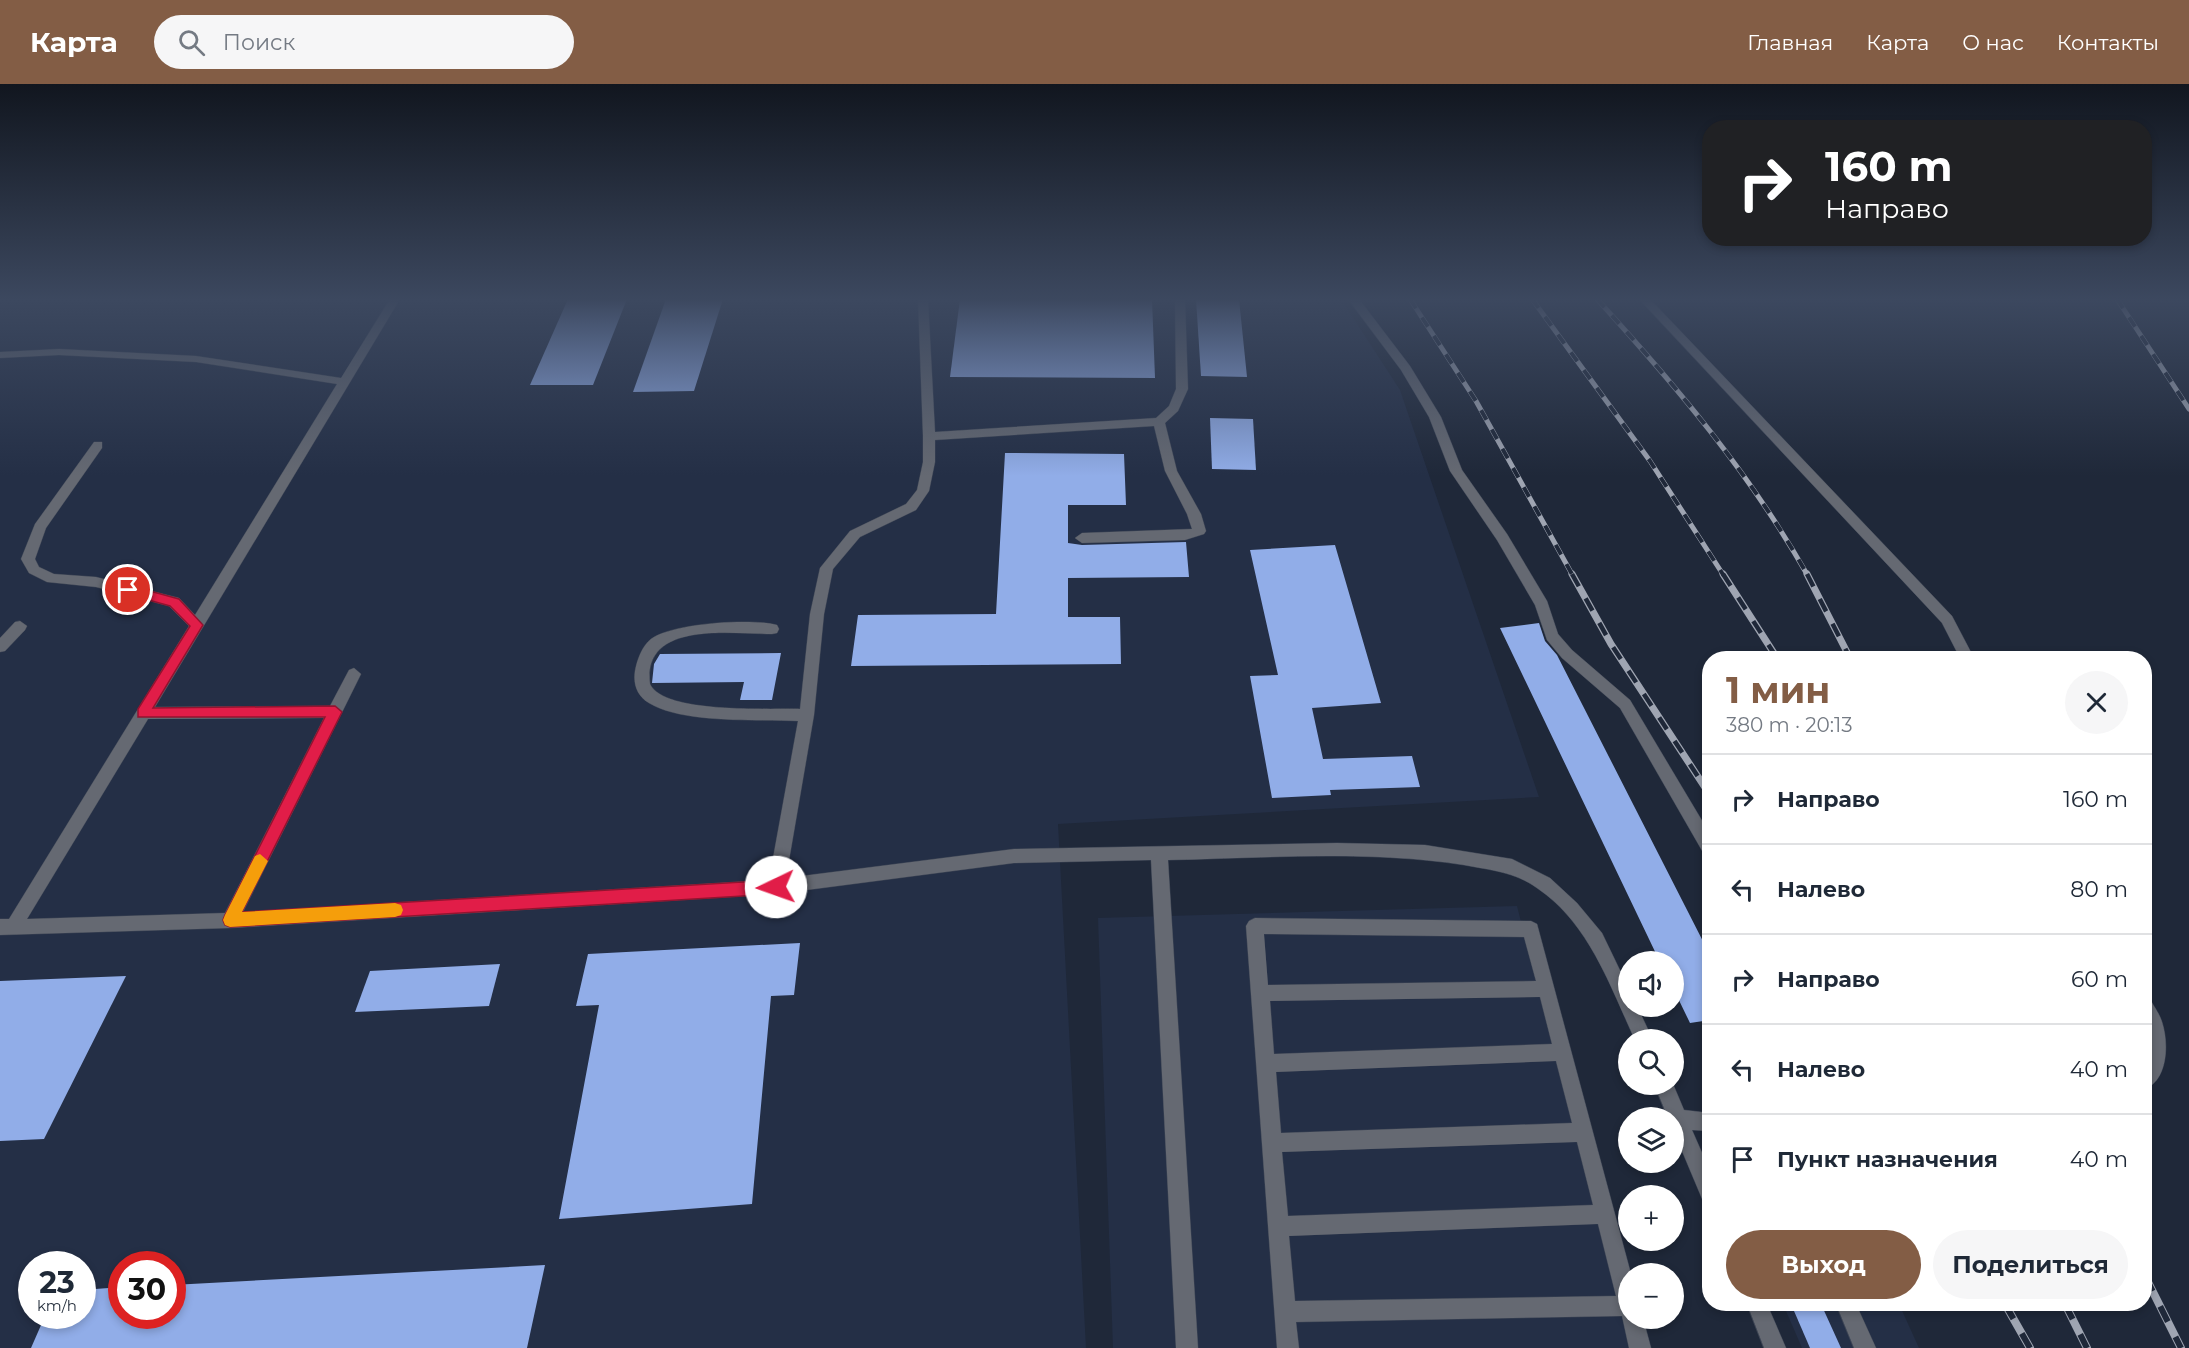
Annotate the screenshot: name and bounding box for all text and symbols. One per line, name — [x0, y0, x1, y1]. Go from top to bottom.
search box — [154, 15, 574, 69]
text: Карта — [30, 25, 118, 59]
icon: search — [175, 26, 208, 59]
text: Поиск — [223, 29, 295, 56]
text: Главная — [1747, 30, 1833, 55]
text: Карта — [1866, 30, 1929, 55]
text: О нас — [1962, 30, 2024, 55]
text: Контакты — [2057, 30, 2159, 55]
text: 160 m — [1825, 140, 1953, 192]
icon: right — [1726, 144, 1804, 222]
text: Направо — [1825, 192, 1949, 225]
pin — [102, 564, 153, 615]
icon: arrive — [111, 573, 144, 606]
text: 1 мин — [1726, 668, 1830, 712]
button: close — [2065, 671, 2128, 734]
text: 380 m · 20:13 — [1726, 713, 1853, 737]
icon: right — [1726, 783, 1759, 816]
text: Направо — [1777, 786, 1880, 813]
text: 160 m — [2063, 786, 2128, 813]
position arrow — [744, 855, 808, 919]
icon: left — [1726, 873, 1759, 906]
text: Налево — [1777, 876, 1865, 903]
text: 80 m — [2070, 876, 2128, 903]
map controls — [1618, 951, 1684, 1329]
button: sound — [1618, 951, 1684, 1017]
icon: right — [1726, 963, 1759, 996]
text: Направо — [1777, 966, 1880, 993]
text: 60 m — [2071, 966, 2128, 993]
button: search — [1618, 1029, 1684, 1095]
icon: left — [1726, 1053, 1759, 1086]
text: Налево — [1777, 1056, 1865, 1083]
text: 40 m — [2070, 1056, 2128, 1083]
button: layers — [1618, 1107, 1684, 1173]
icon: arrive — [1726, 1143, 1759, 1176]
text: Пункт назначения — [1777, 1146, 1998, 1173]
text: 40 m — [2070, 1146, 2128, 1173]
button: + — [1618, 1185, 1684, 1251]
button: Выход — [1726, 1230, 1921, 1299]
button: Поделиться — [1933, 1230, 2128, 1299]
speed limit sign: 30 — [108, 1251, 186, 1329]
button: − — [1618, 1263, 1684, 1329]
text: 23 — [39, 1264, 75, 1301]
text: km/h — [37, 1296, 77, 1315]

